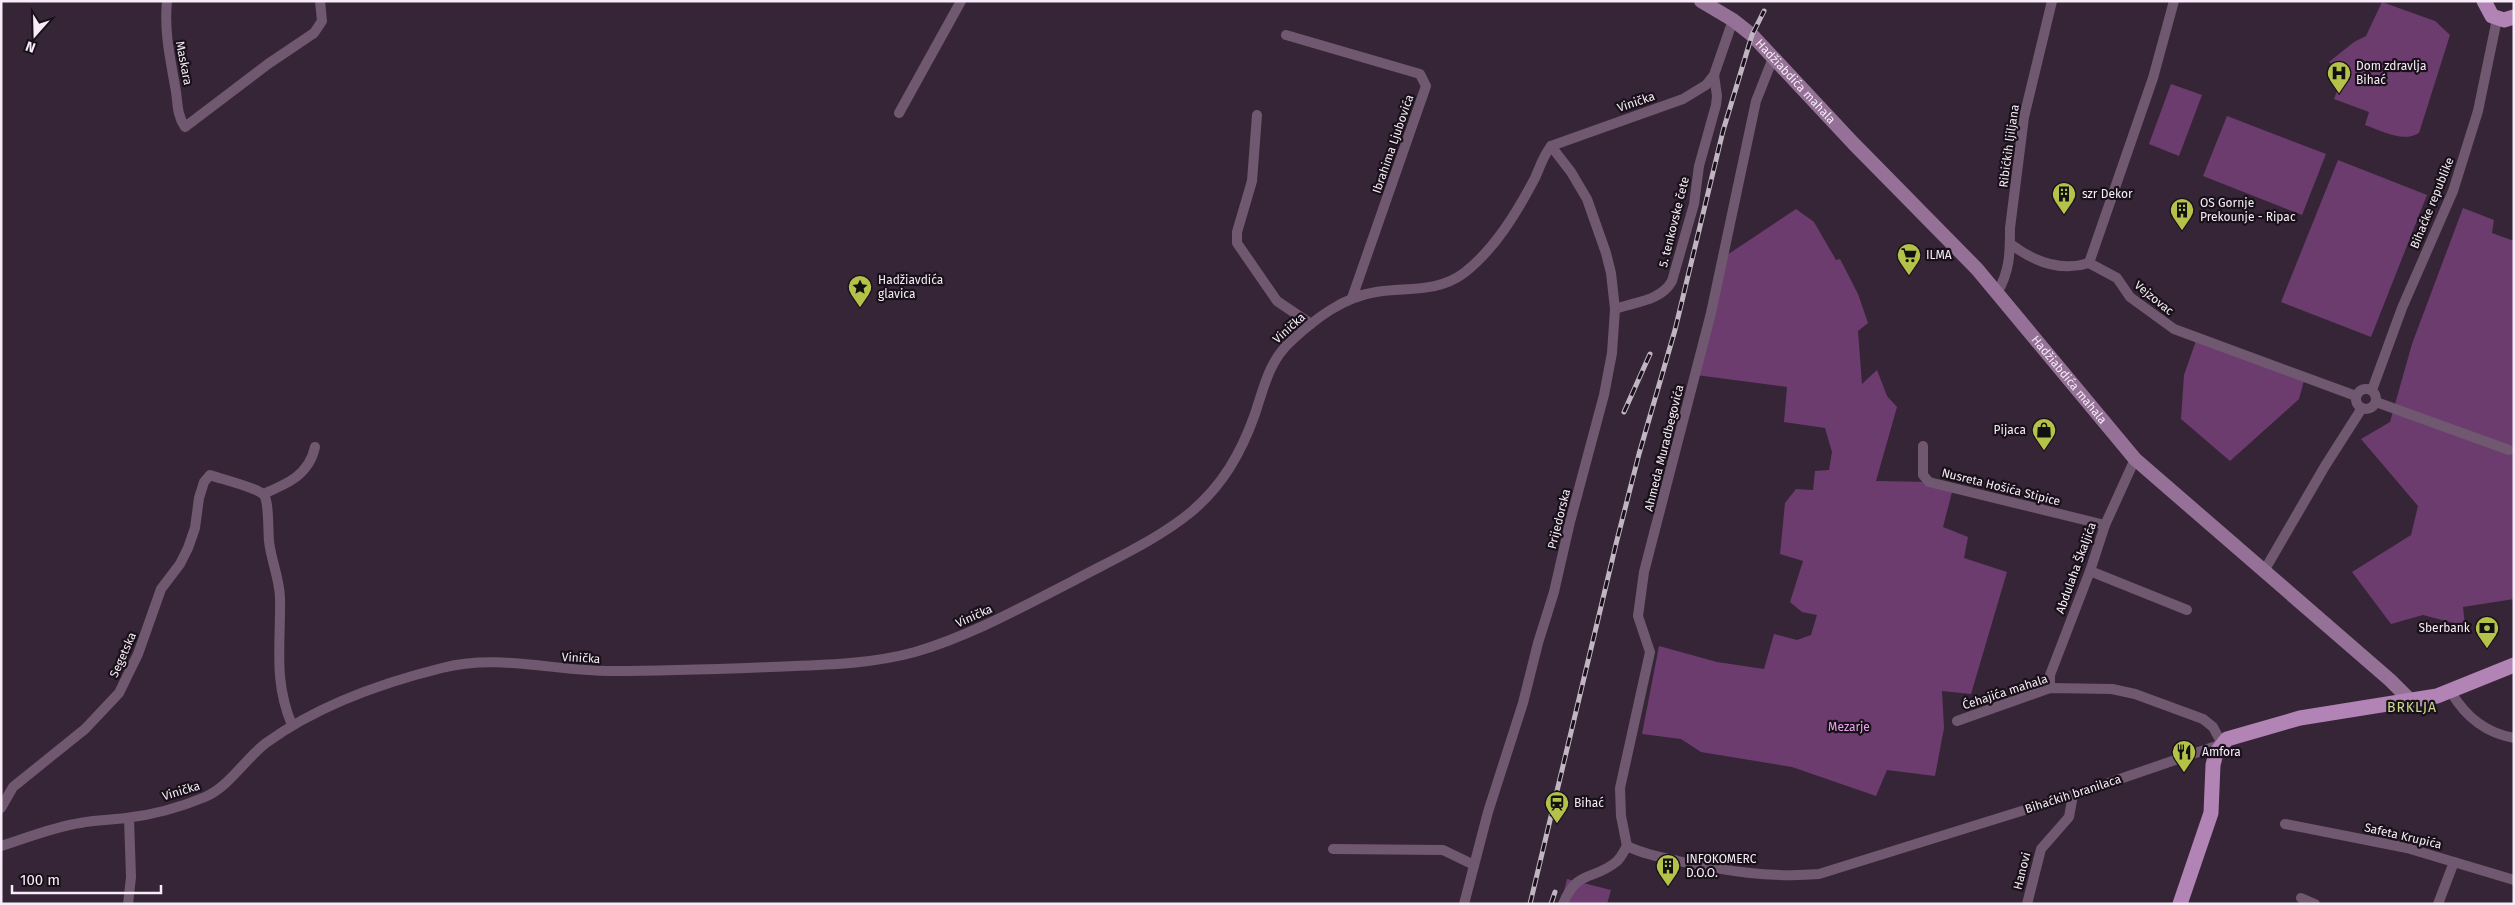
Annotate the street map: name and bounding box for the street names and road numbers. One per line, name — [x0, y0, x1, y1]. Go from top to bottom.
street label: Hadžiabdića mahala — [1753, 36, 1838, 127]
street label: Maskara — [173, 40, 195, 86]
street label: Vinička — [1615, 89, 1657, 115]
street label: Ibrahima Ljubovića — [1370, 93, 1416, 195]
street label: Ribićkih ljiljana — [1996, 104, 2022, 188]
street label: Bihaćke republike — [2407, 155, 2457, 251]
street label: 5. tenkovske čete — [1656, 175, 1692, 269]
street label: Vejzovac — [2132, 278, 2177, 318]
street label: Vinička — [1270, 310, 1308, 346]
street label: Hadžiabdića mahala — [2028, 333, 2110, 427]
street label: Ahmeda Muradbegovića — [1641, 383, 1687, 513]
street label: Nusreta Hošića Stipice — [1940, 465, 2062, 509]
street label: Prijedorska — [1545, 488, 1573, 550]
street label: Abdulaha Škaljića — [2052, 520, 2099, 616]
street label: Vinička — [953, 602, 995, 630]
street label: Segetska — [107, 630, 139, 680]
street label: Vinička — [561, 650, 601, 666]
street label: Ćehajića mahala — [1960, 671, 2049, 712]
street label: Bihaćkih branilaca — [2023, 772, 2123, 816]
street label: Vinička — [160, 779, 202, 803]
street label: Safeta Krupića — [2363, 820, 2443, 852]
street label: Hanovi — [2011, 851, 2033, 891]

